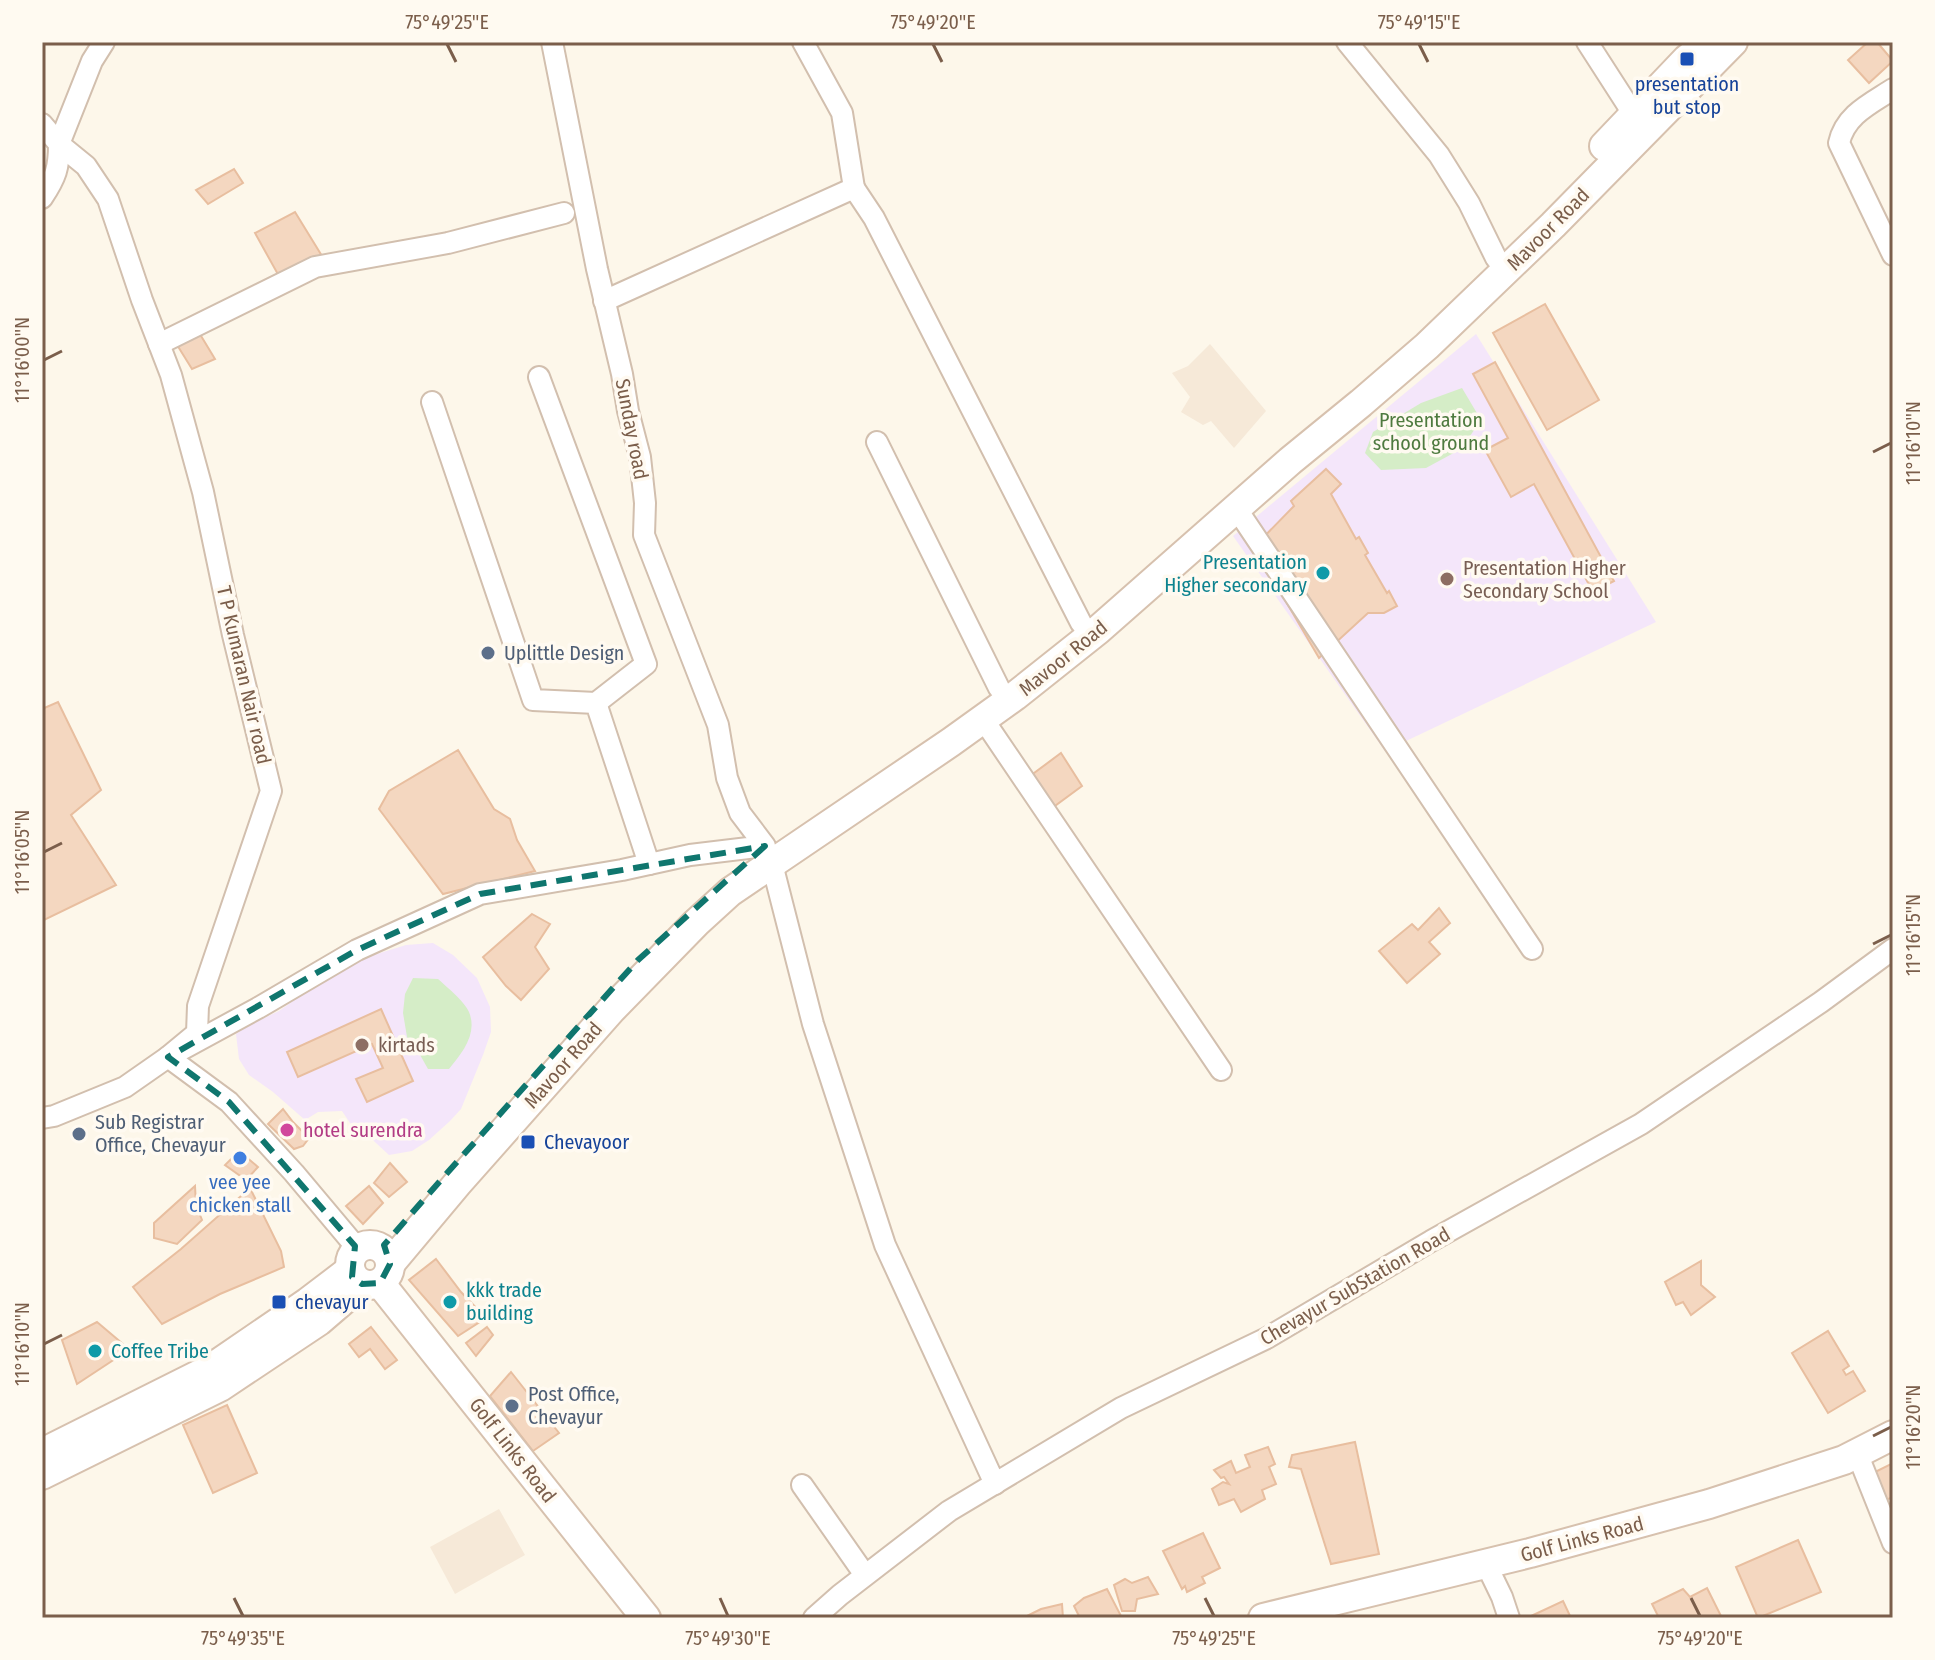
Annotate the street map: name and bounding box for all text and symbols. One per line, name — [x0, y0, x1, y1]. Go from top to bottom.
text: 75°49'25"E — [405, 10, 489, 34]
text: 75°49'20"E — [890, 10, 976, 34]
text: 75°49'15"E — [1378, 10, 1460, 34]
marker: presentation but stop — [1678, 50, 1696, 68]
place label: presentation but stop — [1635, 72, 1739, 119]
street label: Mavoor Road — [1502, 183, 1594, 275]
text: 11°16'00"N — [10, 317, 34, 403]
street label: Sunday road — [610, 377, 654, 481]
text: 11°16'10"N — [1901, 401, 1925, 485]
park label: Presentation school ground — [1373, 408, 1489, 455]
place label: Presentation Higher secondary — [1164, 550, 1307, 597]
place label: Presentation Higher Secondary School — [1463, 556, 1626, 603]
marker: Presentation Higher secondary — [1314, 564, 1332, 582]
marker: Presentation Higher Secondary School — [1438, 570, 1456, 588]
street label: T P Kumaran Nair road — [212, 583, 276, 767]
street label: Mavoor Road — [1014, 615, 1112, 701]
place label: Uplittle Design — [504, 641, 624, 665]
marker: Uplittle Design — [479, 644, 497, 662]
text: 11°16'05"N — [10, 810, 34, 894]
text: 11°16'15"N — [1901, 894, 1925, 976]
street label: Mavoor Road — [519, 1017, 607, 1113]
place label: kirtads — [378, 1033, 435, 1057]
marker: kirtads — [353, 1036, 371, 1054]
place label: Sub Registrar Office, Chevayur — [95, 1110, 226, 1157]
place label: hotel surendra — [303, 1118, 423, 1142]
marker: hotel surendra — [278, 1121, 296, 1139]
marker: Sub Registrar Office, Chevayur — [70, 1125, 88, 1143]
place label: Chevayoor — [544, 1130, 629, 1154]
marker: Chevayoor — [519, 1133, 537, 1151]
marker: vee yee chicken stall — [231, 1149, 249, 1167]
place label: vee yee chicken stall — [189, 1170, 291, 1217]
street label: Chevayur SubStation Road — [1256, 1222, 1454, 1350]
place label: kkk trade building — [466, 1278, 542, 1325]
place label: chevayur — [295, 1290, 368, 1314]
marker: chevayur — [270, 1293, 288, 1311]
marker: kkk trade building — [441, 1293, 459, 1311]
text: 11°16'10"N — [10, 1302, 34, 1386]
place label: Coffee Tribe — [111, 1339, 209, 1363]
marker: Coffee Tribe — [86, 1342, 104, 1360]
place label: Post Office, Chevayur — [528, 1382, 619, 1429]
text: 11°16'20"N — [1901, 1385, 1925, 1469]
street label: Golf Links Road — [465, 1393, 561, 1507]
marker: Post Office, Chevayur — [503, 1397, 521, 1415]
street label: Golf Links Road — [1518, 1511, 1646, 1567]
text: 75°49'35"E — [201, 1626, 285, 1650]
text: 75°49'30"E — [685, 1626, 771, 1650]
text: 75°49'25"E — [1172, 1626, 1256, 1650]
text: 75°49'20"E — [1657, 1626, 1743, 1650]

